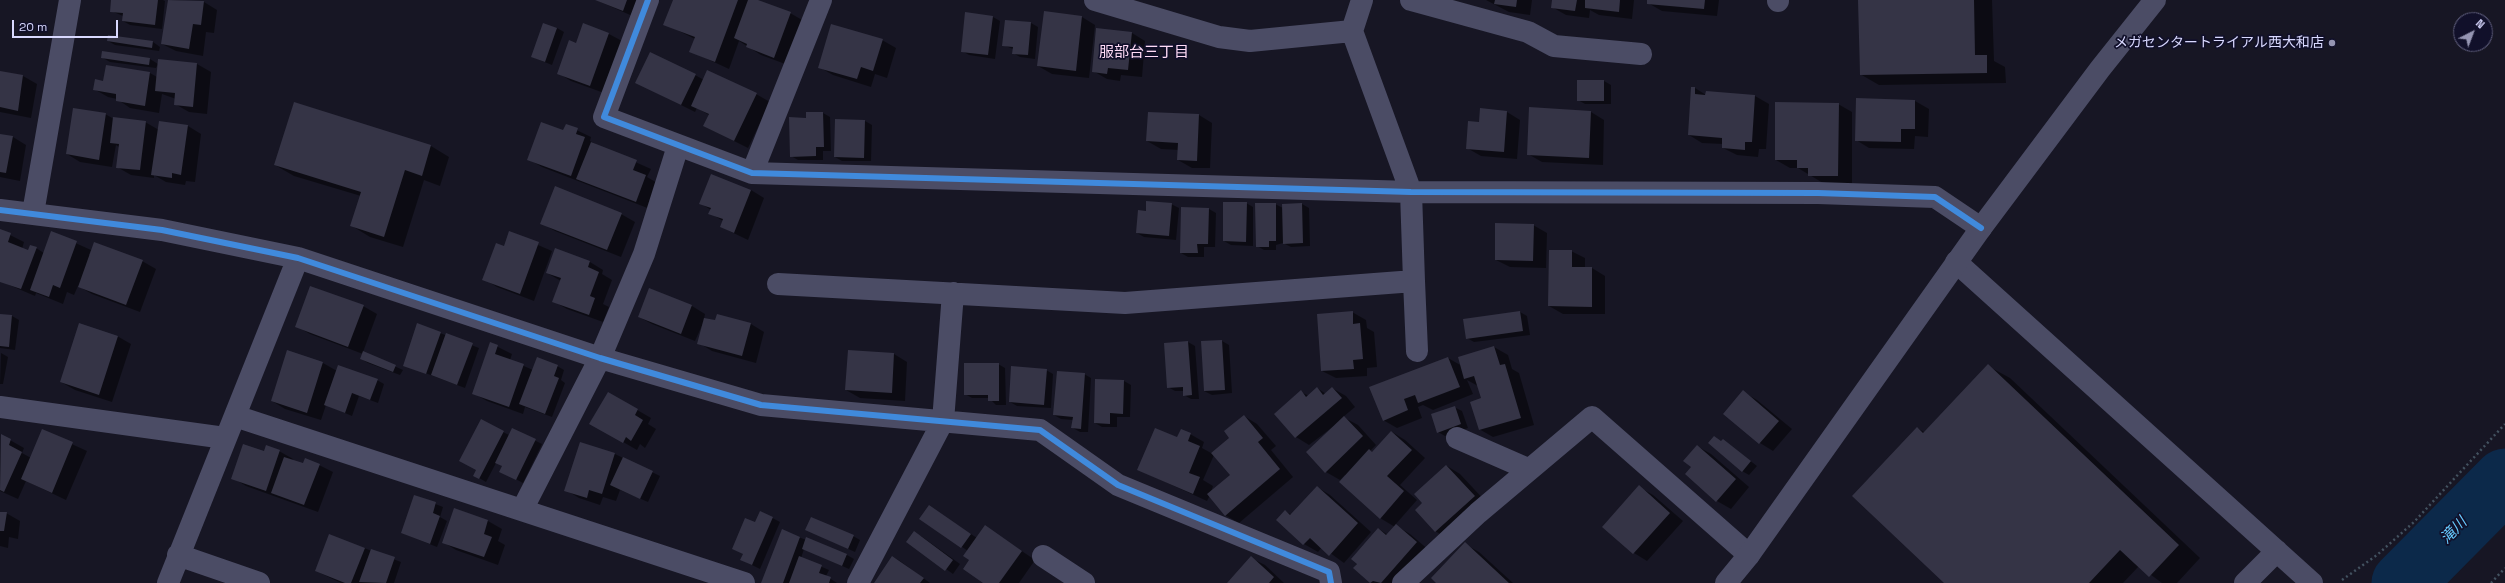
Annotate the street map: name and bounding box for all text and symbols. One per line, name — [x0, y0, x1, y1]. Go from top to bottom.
scale bar — [14, 12, 120, 38]
north arrow — [2453, 12, 2493, 52]
text: N — [2473, 16, 2488, 31]
text: 20 m — [19, 19, 47, 35]
place label: メガセンタートライアル西大和店 — [2114, 35, 2324, 51]
marker: メガセンタートライアル西大和店 — [2327, 38, 2337, 48]
district label: 服部台三丁目 — [1099, 44, 1189, 62]
water label: 滝川 — [2437, 514, 2471, 548]

